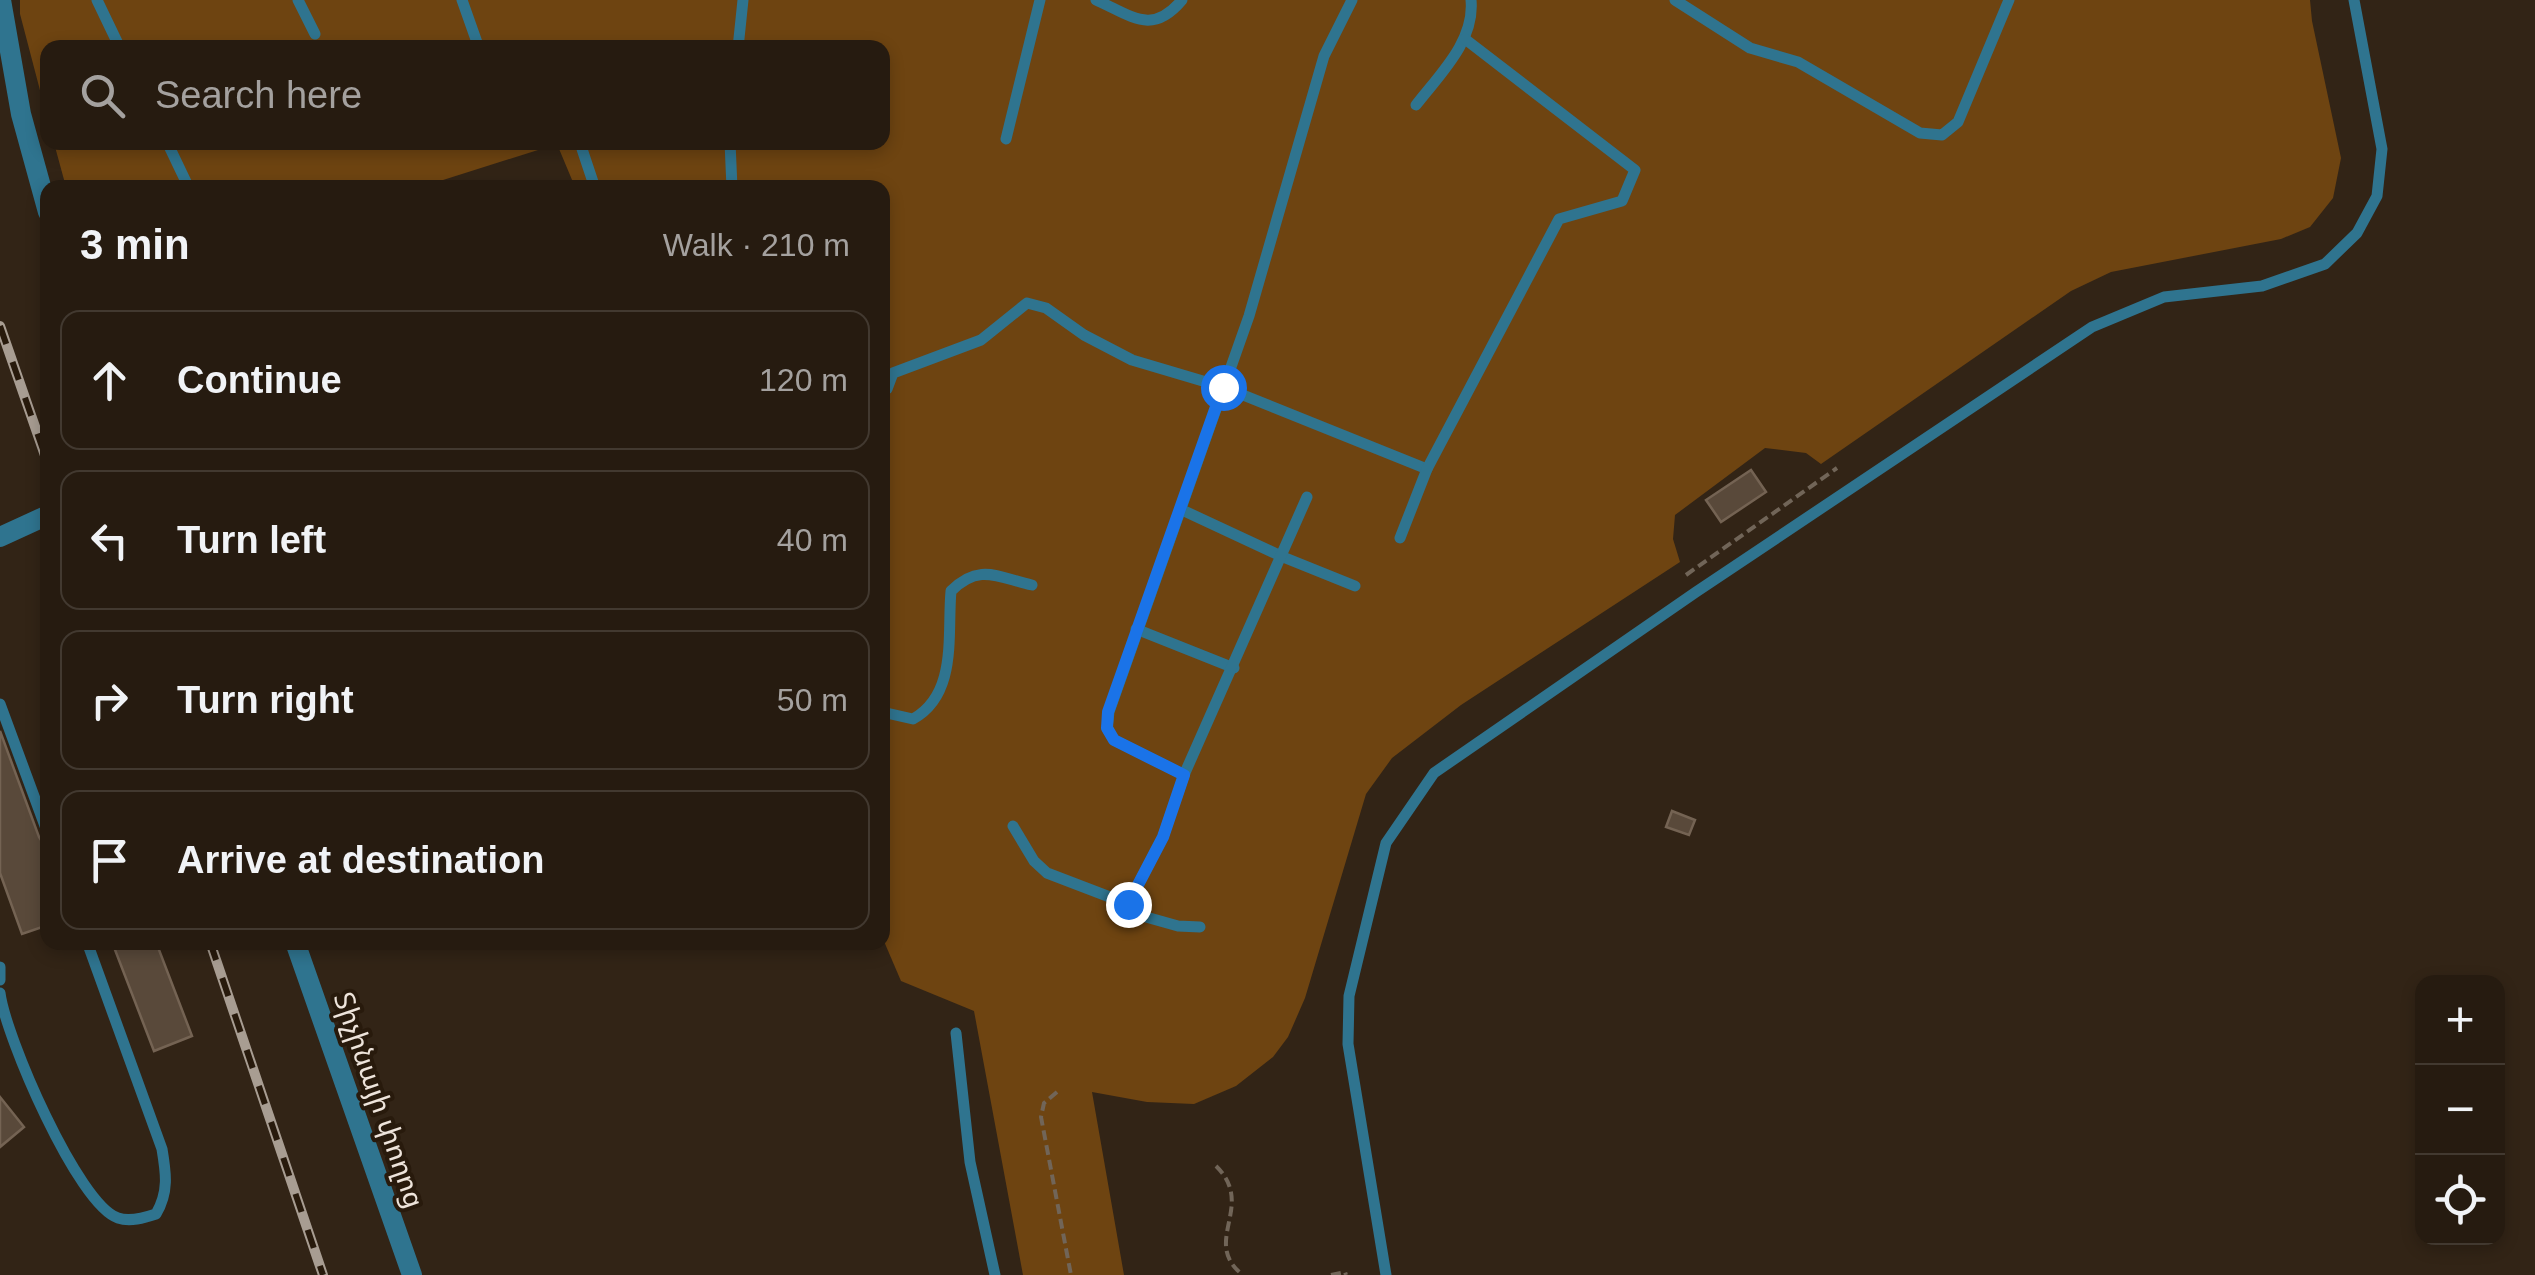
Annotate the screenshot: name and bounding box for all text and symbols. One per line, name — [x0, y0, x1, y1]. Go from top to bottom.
search box — [40, 40, 890, 150]
icon: search — [75, 68, 130, 123]
text: Search here — [155, 74, 362, 116]
text: 3 min — [80, 221, 190, 268]
text: Walk · 210 m — [663, 227, 850, 263]
icon: ahead — [82, 353, 137, 408]
text: Continue — [177, 359, 342, 401]
text: 120 m — [759, 362, 848, 398]
route start — [1201, 365, 1247, 411]
icon: left — [82, 513, 137, 568]
text: Turn left — [177, 519, 326, 561]
text: 40 m — [777, 522, 848, 558]
icon: right — [82, 673, 137, 728]
text: Turn right — [177, 679, 354, 721]
text: 50 m — [777, 682, 848, 718]
icon: arrive — [82, 833, 137, 888]
text: Arrive at destination — [177, 839, 544, 881]
route end — [1106, 882, 1152, 928]
map controls — [2415, 975, 2505, 1245]
button: + — [2415, 975, 2505, 1065]
street label: Տիչինայի փողոց — [327, 988, 430, 1212]
button: − — [2415, 1065, 2505, 1155]
button: locate — [2415, 1155, 2505, 1245]

